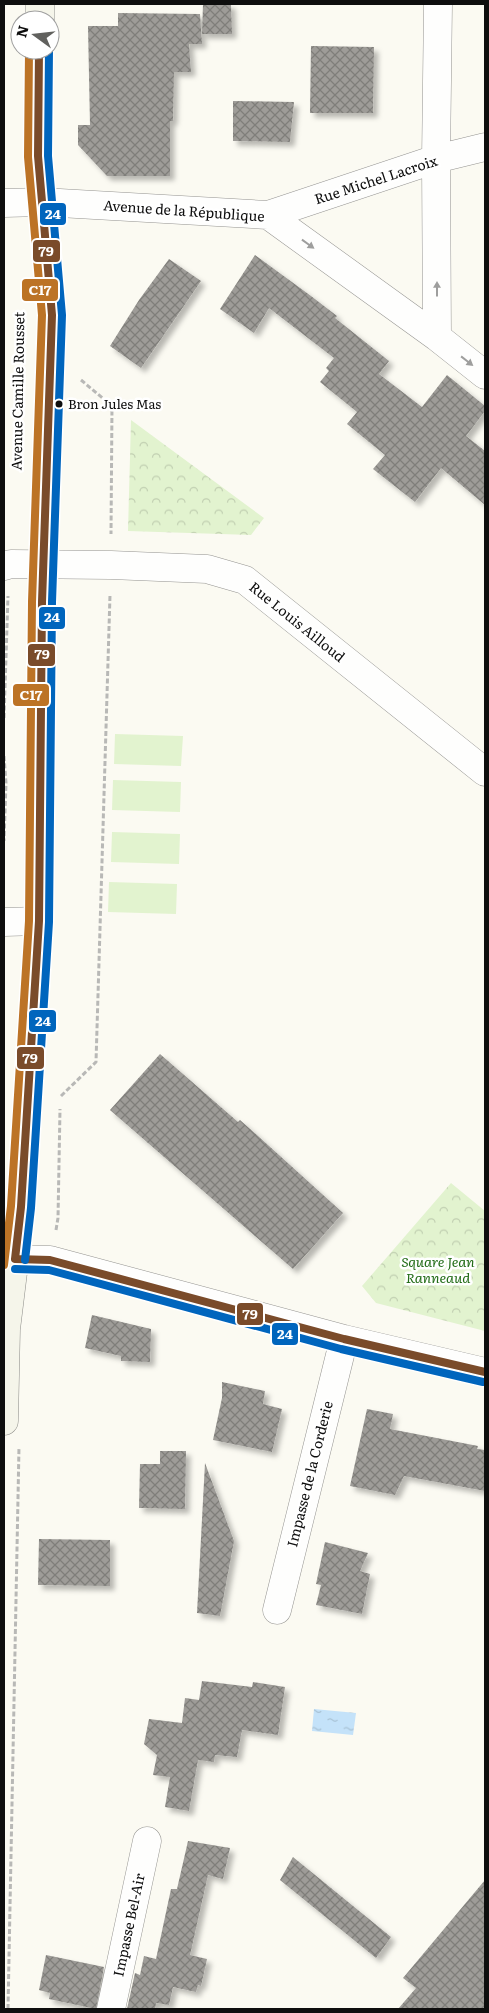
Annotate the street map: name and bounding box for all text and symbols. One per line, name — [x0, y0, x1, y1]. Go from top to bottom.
north arrow — [10, 10, 60, 60]
text: N — [10, 23, 33, 40]
street label: Rue Michel Lacroix — [312, 150, 440, 208]
street label: Avenue de la République — [103, 194, 265, 226]
line badge: 24 — [39, 202, 67, 226]
text: 24 — [45, 203, 62, 223]
line badge: 79 — [32, 239, 61, 263]
one-way arrow — [301, 239, 315, 249]
text: 79 — [38, 240, 54, 260]
line badge: C17 — [21, 278, 59, 302]
text: C17 — [29, 279, 52, 299]
one-way arrow — [433, 280, 441, 296]
street label: Avenue Camille Rousset — [6, 311, 28, 470]
one-way arrow — [460, 355, 473, 366]
place label: Bron Jules Mas — [68, 394, 161, 413]
marker: Bron Jules Mas — [54, 399, 64, 409]
street label: Rue Louis Ailloud — [246, 576, 350, 666]
line badge: 24 — [38, 606, 66, 630]
text: 24 — [44, 606, 61, 626]
line badge: 79 — [27, 643, 56, 667]
text: 79 — [34, 643, 50, 663]
line badge: C17 — [12, 683, 50, 707]
text: C17 — [20, 684, 43, 704]
line badge: 24 — [28, 1009, 57, 1033]
text: 24 — [35, 1010, 52, 1030]
line badge: 79 — [16, 1046, 45, 1070]
text: 79 — [22, 1047, 38, 1067]
park label: Square Jean Ranneaud — [401, 1251, 475, 1287]
line badge: 79 — [236, 1302, 264, 1326]
text: 79 — [242, 1303, 258, 1323]
line badge: 24 — [271, 1322, 299, 1346]
text: 24 — [277, 1323, 294, 1343]
street label: Impasse de la Corderie — [281, 1399, 337, 1549]
street label: Impasse Bel-Air — [107, 1871, 149, 1978]

